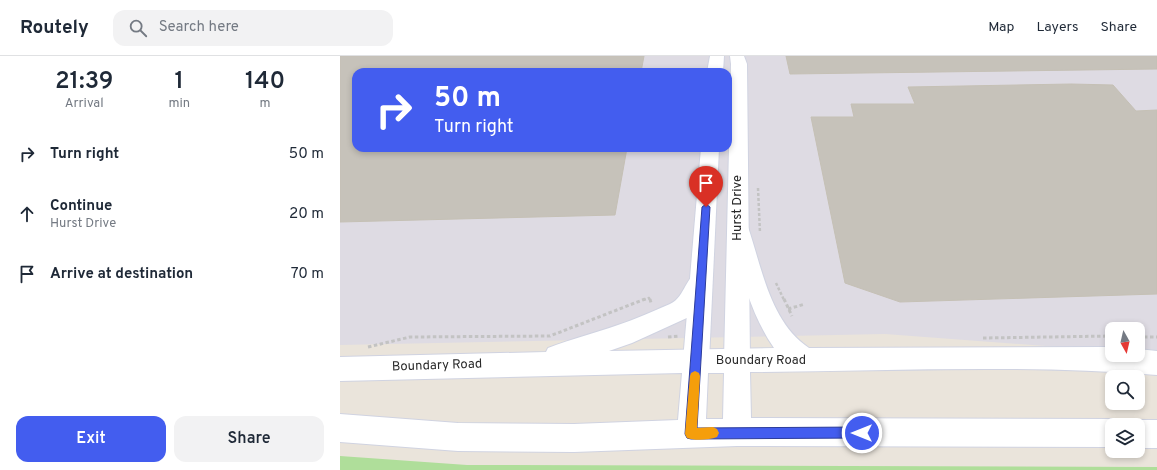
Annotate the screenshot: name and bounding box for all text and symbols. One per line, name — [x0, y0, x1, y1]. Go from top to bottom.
search box — [113, 10, 393, 46]
text: Routely — [20, 16, 89, 40]
icon: search — [127, 17, 149, 39]
text: Search here — [159, 18, 239, 37]
text: Map — [988, 19, 1014, 36]
text: Layers — [1036, 19, 1078, 36]
text: Share — [1100, 19, 1137, 36]
text: 21:39 — [55, 67, 113, 97]
text: 1 — [175, 67, 184, 97]
text: 140 — [245, 67, 285, 97]
text: 50 m — [434, 81, 501, 117]
icon: right — [368, 84, 420, 136]
text: Arrival — [65, 96, 104, 112]
text: min — [168, 96, 190, 112]
text: m — [259, 96, 270, 112]
text: Turn right — [434, 116, 514, 139]
icon: right — [16, 143, 38, 165]
text: Turn right — [50, 145, 119, 164]
text: 50 m — [289, 145, 324, 164]
pin — [689, 166, 723, 207]
icon: arrive — [695, 172, 717, 194]
street label: Hurst Drive — [730, 175, 746, 241]
text: Continue — [50, 197, 112, 216]
icon: ahead — [16, 203, 38, 225]
text: 20 m — [289, 205, 324, 224]
text: Hurst Drive — [50, 216, 116, 232]
icon: arrive — [16, 263, 38, 285]
text: Arrive at destination — [50, 265, 193, 284]
text: 70 m — [291, 265, 324, 284]
north arrow — [1105, 322, 1145, 362]
map controls — [1105, 322, 1145, 458]
street label: Boundary Road — [716, 353, 806, 369]
street label: Boundary Road — [392, 356, 482, 376]
button: search — [1105, 370, 1145, 410]
position arrow — [841, 412, 883, 454]
button: Exit — [16, 416, 166, 462]
button: Share — [174, 416, 324, 462]
button: layers — [1105, 418, 1145, 458]

